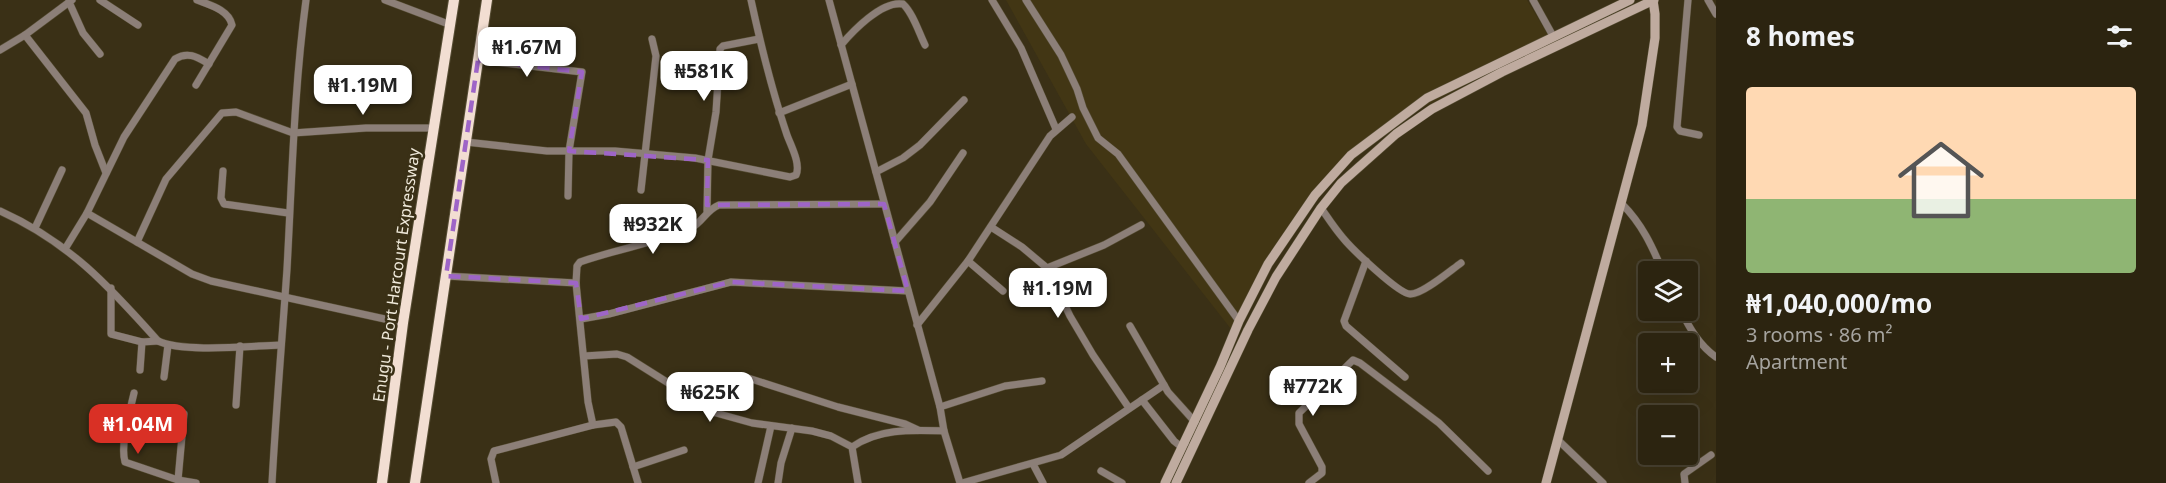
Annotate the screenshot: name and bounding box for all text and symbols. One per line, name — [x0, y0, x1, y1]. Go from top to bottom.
text: 8 homes — [1746, 18, 1855, 54]
icon: filters — [2103, 20, 2136, 53]
pin: ₦1.67M — [478, 27, 576, 78]
text: ₦1.67M — [492, 33, 562, 60]
pin: ₦581K — [662, 51, 746, 102]
text: ₦581K — [674, 57, 734, 84]
pin: ₦1.19M — [314, 65, 412, 116]
text: ₦1.19M — [328, 71, 398, 98]
icon: home — [1887, 126, 1995, 234]
street label: Enugu - Port Harcourt Expressway — [367, 146, 425, 403]
pin: ₦932K — [611, 204, 695, 255]
text: ₦932K — [623, 210, 683, 237]
map controls — [1638, 261, 1698, 465]
button: layers — [1638, 261, 1698, 321]
pin: ₦1.19M — [1009, 268, 1107, 319]
text: ₦1.19M — [1023, 274, 1093, 301]
text: ₦1,040,000/mo — [1746, 285, 1932, 321]
text: 3 rooms · 86 m² — [1746, 321, 1893, 348]
button: + — [1638, 333, 1698, 393]
text: Apartment — [1746, 348, 1847, 375]
pin: ₦772K — [1271, 366, 1355, 417]
pin: ₦625K — [668, 372, 752, 423]
text: ₦772K — [1283, 372, 1343, 399]
text: ₦625K — [680, 378, 740, 405]
pin: ₦1.04M — [89, 404, 187, 455]
button: − — [1638, 405, 1698, 465]
text: ₦1.04M — [103, 410, 173, 437]

